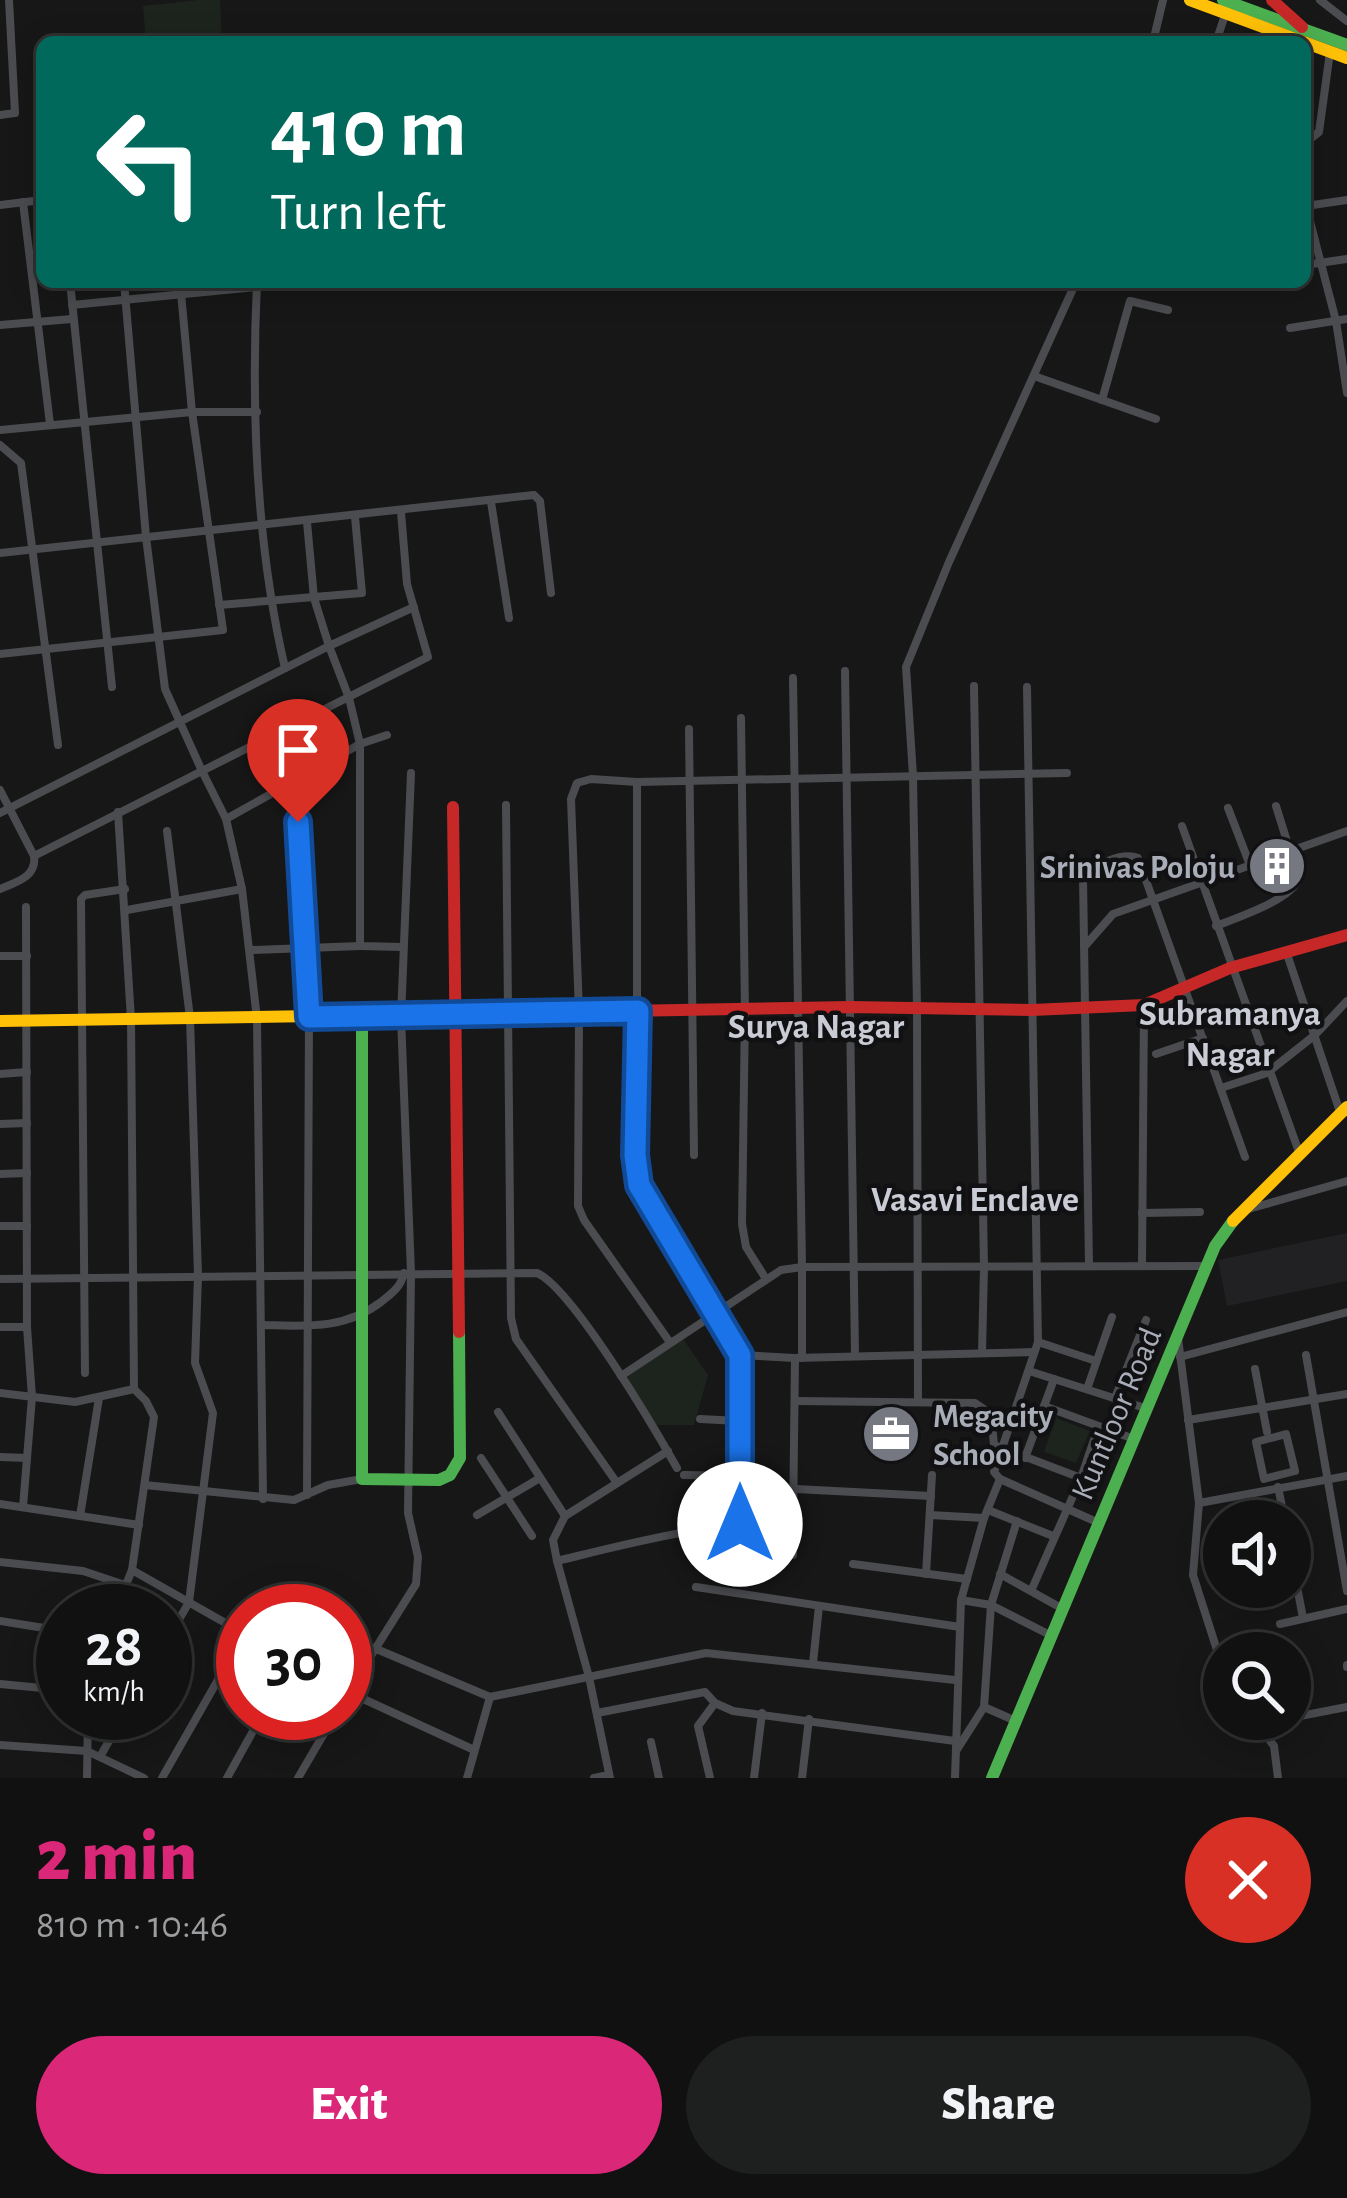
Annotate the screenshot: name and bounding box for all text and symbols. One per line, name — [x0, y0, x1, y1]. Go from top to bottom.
icon: left — [72, 84, 228, 240]
text: 410 m — [270, 88, 467, 172]
text: Turn left — [270, 186, 446, 240]
pin — [247, 699, 349, 822]
icon: arrive — [265, 717, 331, 783]
building icon: Srinivas Poloju — [1246, 835, 1308, 897]
place label: Srinivas Poloju — [1040, 852, 1235, 885]
district label: Subramanya Nagar — [1139, 996, 1321, 1073]
district label: Surya Nagar — [728, 1009, 905, 1045]
district label: Vasavi Enclave — [871, 1182, 1079, 1218]
street label: Kuntloor Road — [1066, 1323, 1168, 1505]
place label: Megacity School — [933, 1401, 1053, 1472]
office icon: Megacity School — [860, 1403, 922, 1465]
position arrow — [677, 1461, 803, 1587]
map controls — [1203, 1500, 1311, 1740]
button: sound — [1203, 1500, 1311, 1608]
speed limit sign: 30 — [216, 1584, 372, 1740]
text: 28 — [85, 1617, 143, 1677]
button: search — [1203, 1632, 1311, 1740]
text: km/h — [83, 1677, 145, 1707]
button: close — [1185, 1817, 1311, 1943]
text: 2 min — [36, 1821, 197, 1893]
text: 810 m · 10:46 — [36, 1906, 228, 1945]
button: Exit — [36, 2036, 662, 2174]
button: Share — [686, 2036, 1311, 2174]

